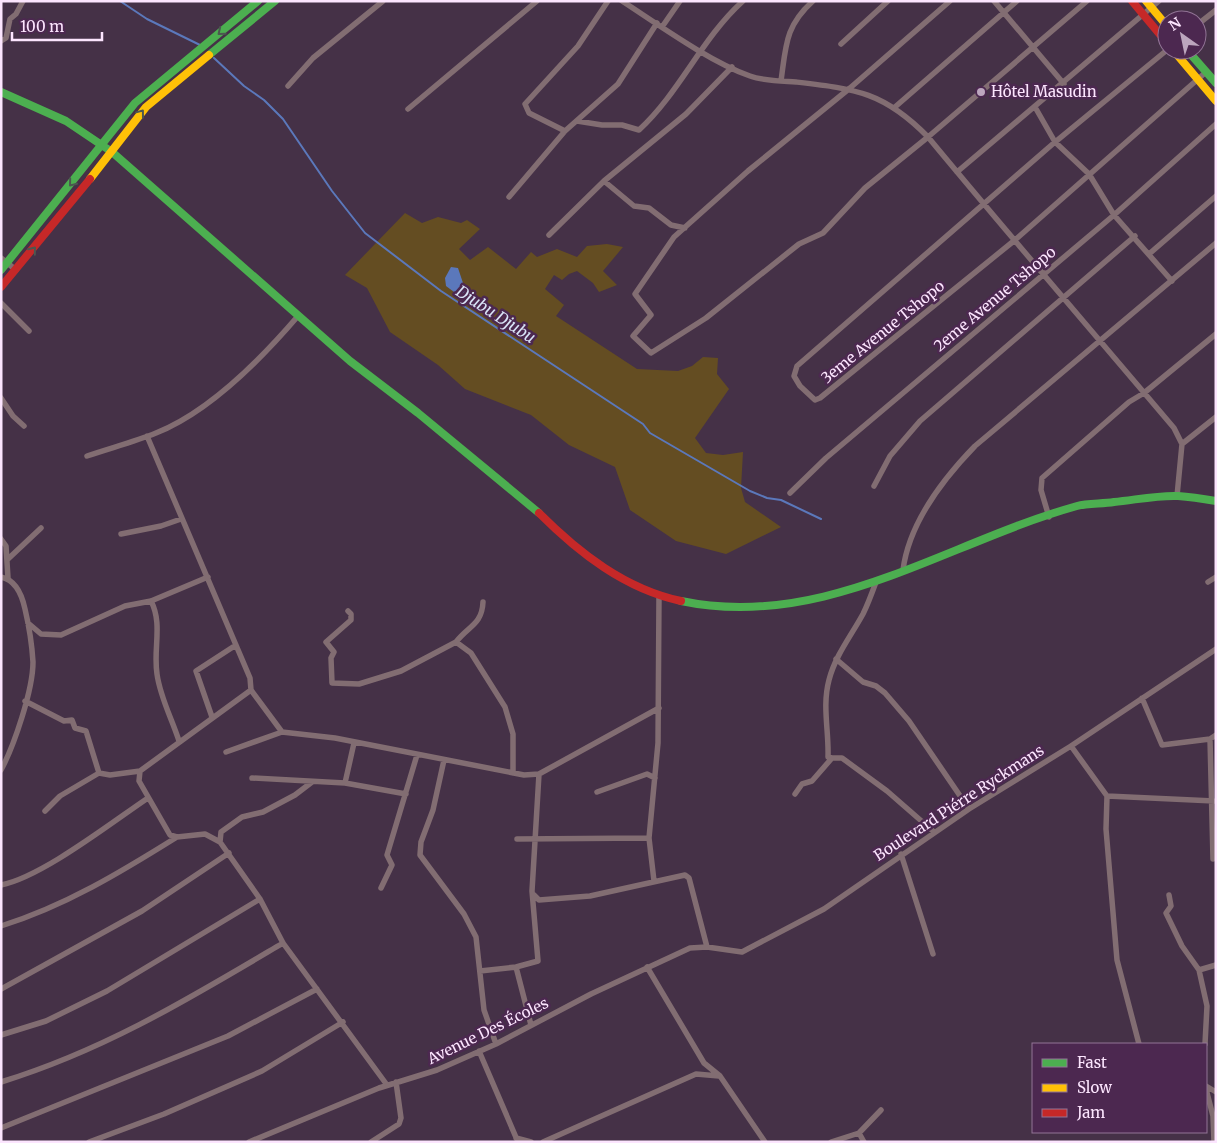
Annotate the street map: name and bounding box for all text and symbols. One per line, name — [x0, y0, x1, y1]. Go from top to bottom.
scale bar — [12, 10, 102, 42]
north arrow — [1157, 10, 1207, 60]
text: N — [1165, 14, 1184, 35]
text: 100 m — [20, 17, 64, 36]
one-way arrow — [217, 27, 226, 36]
place label: Hôtel Masudin — [991, 82, 1097, 101]
marker: Hôtel Masudin — [975, 86, 987, 98]
one-way arrow — [136, 110, 144, 119]
one-way arrow — [69, 178, 78, 187]
street label: 2eme Avenue Tshopo — [930, 242, 1060, 355]
one-way arrow — [27, 247, 35, 256]
street label: 3eme Avenue Tshopo — [817, 276, 948, 387]
water label: Djubu Djubu — [452, 280, 540, 347]
street label: Boulevard Piérre Ryckmans — [870, 740, 1047, 865]
street label: Avenue Des Écoles — [423, 992, 551, 1069]
legend — [1032, 1043, 1207, 1133]
text: Fast — [1077, 1053, 1107, 1072]
text: Slow — [1077, 1078, 1112, 1097]
text: Jam — [1076, 1103, 1105, 1122]

